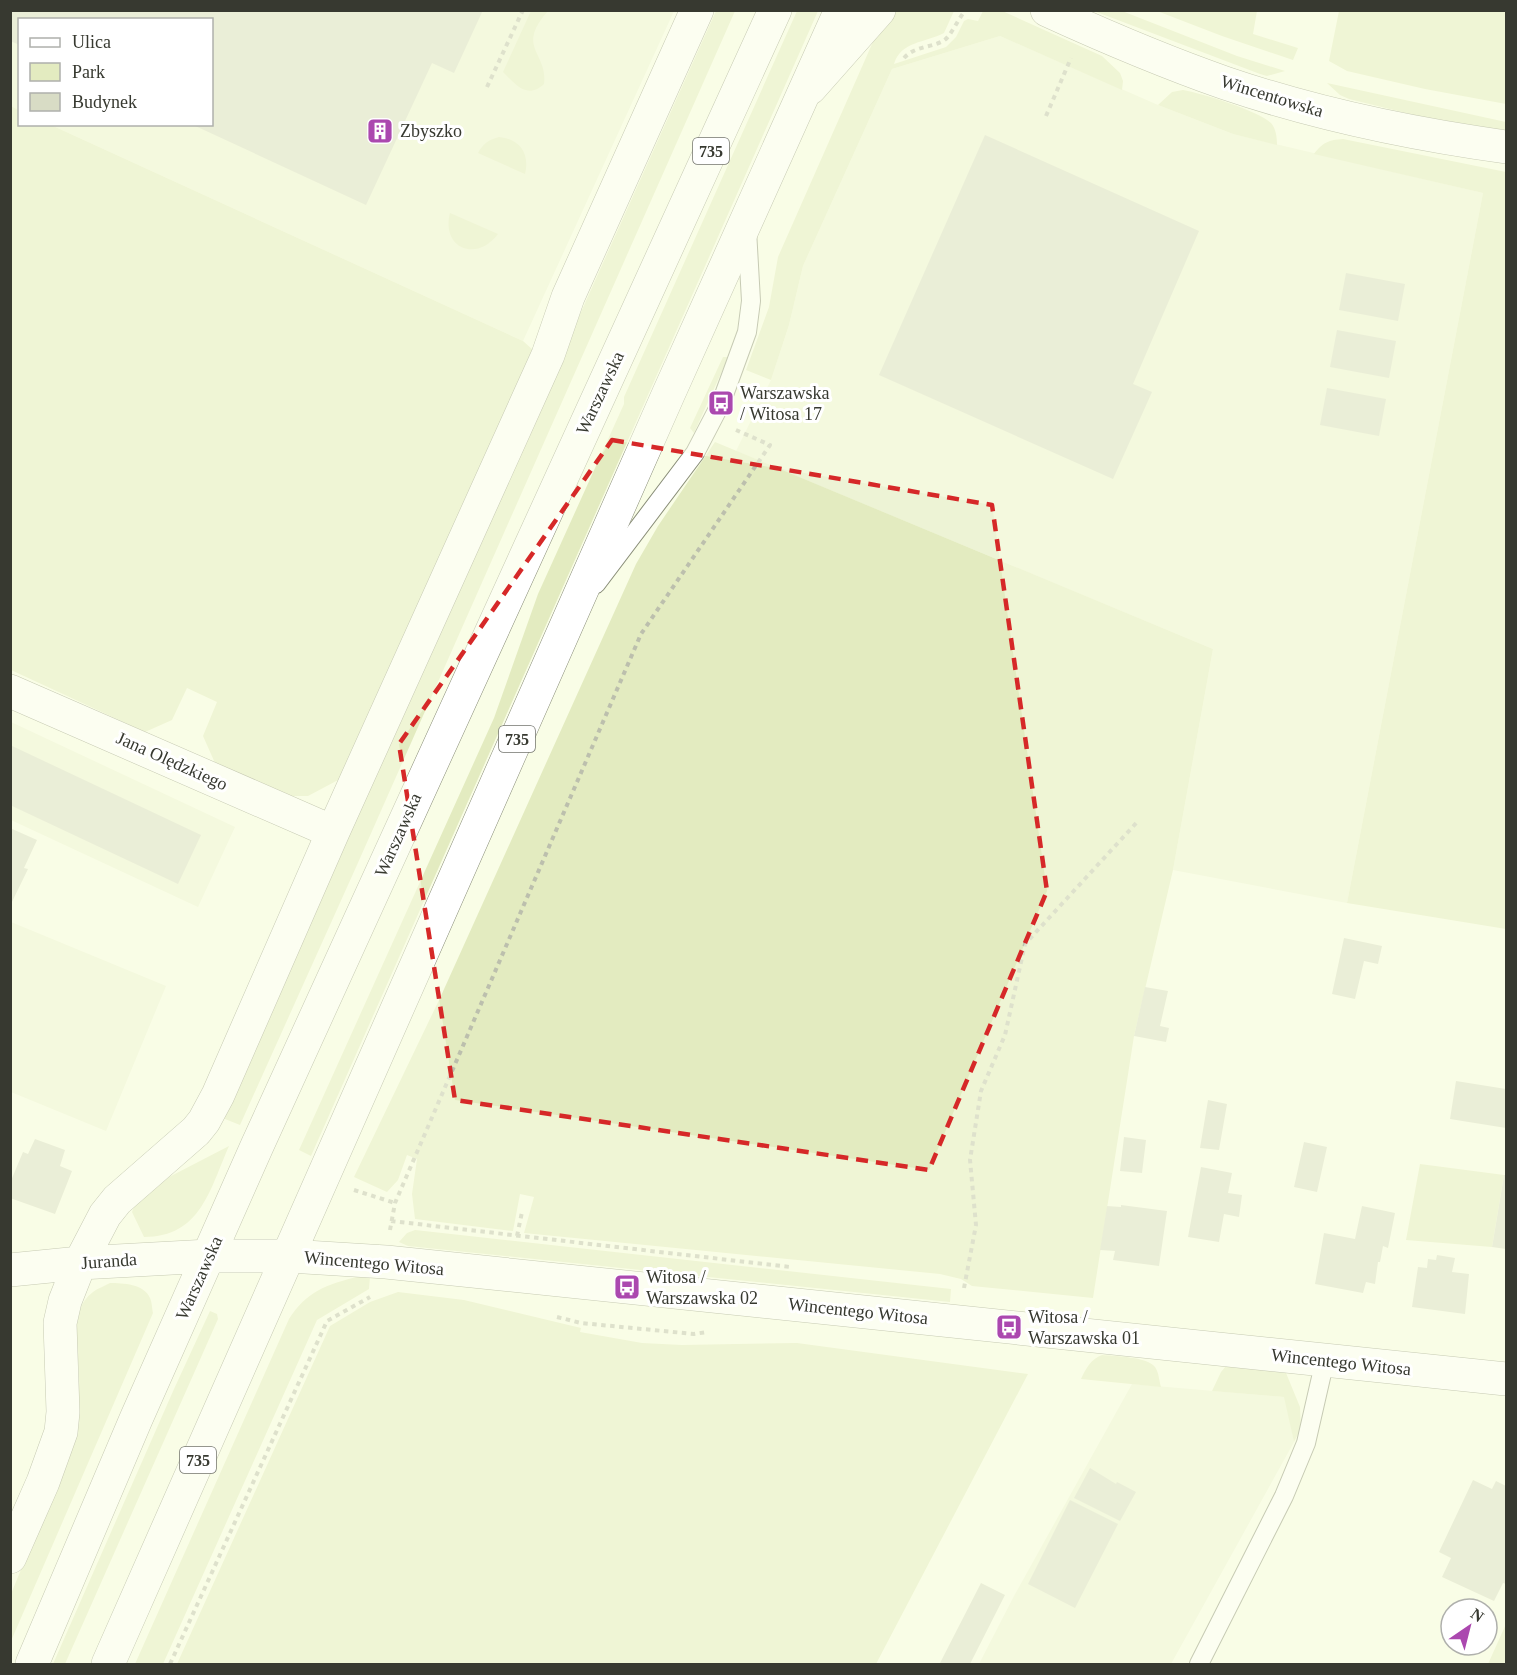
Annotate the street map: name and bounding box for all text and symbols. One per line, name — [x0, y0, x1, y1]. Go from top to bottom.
legend — [18, 18, 213, 126]
text: Ulica — [72, 32, 111, 52]
text: Park — [72, 62, 105, 82]
street label: Wincentowska — [1218, 71, 1326, 121]
text: Budynek — [72, 92, 137, 112]
building icon: Zbyszko — [365, 116, 395, 146]
place label: Zbyszko — [400, 121, 462, 141]
road number: 735 — [693, 138, 729, 164]
street label: Warszawska — [572, 348, 628, 438]
place label: Warszawska / Witosa 17 — [740, 383, 830, 424]
bus stop icon: Warszawska / Witosa 17 — [706, 388, 736, 418]
road number: 735 — [499, 726, 535, 752]
street label: Jana Olędzkiego — [113, 728, 231, 794]
street label: Warszawska — [371, 790, 425, 880]
street label: Warszawska — [172, 1233, 226, 1323]
street label: Wincentego Witosa — [303, 1247, 445, 1279]
street label: Juranda — [80, 1249, 138, 1273]
place label: Witosa / Warszawska 02 — [646, 1267, 758, 1308]
bus stop icon: Witosa / Warszawska 02 — [612, 1272, 642, 1302]
street label: Wincentego Witosa — [787, 1294, 929, 1328]
place label: Witosa / Warszawska 01 — [1028, 1307, 1140, 1348]
bus stop icon: Witosa / Warszawska 01 — [994, 1312, 1024, 1342]
street label: Wincentego Witosa — [1270, 1345, 1412, 1379]
road number: 735 — [180, 1447, 216, 1473]
north arrow — [1439, 1597, 1499, 1657]
text: N — [1468, 1605, 1487, 1626]

